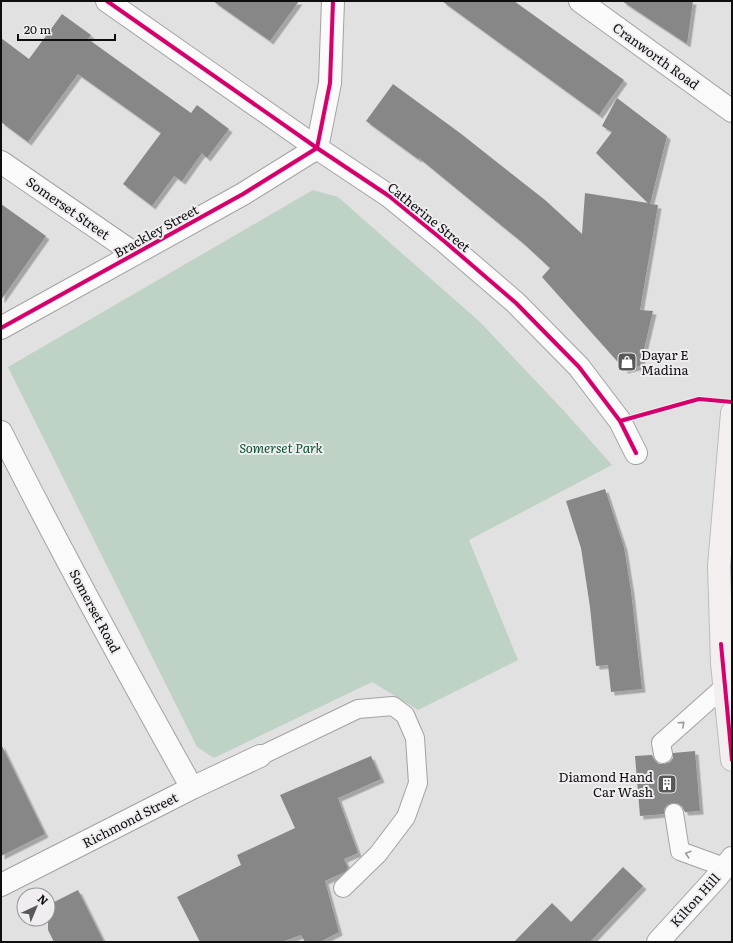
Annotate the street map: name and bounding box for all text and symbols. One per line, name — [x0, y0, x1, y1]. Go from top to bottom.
scale bar — [18, 16, 115, 42]
street label: Cranworth Road — [609, 18, 704, 94]
text: 20 m — [24, 20, 51, 38]
street label: Somerset Street — [23, 172, 114, 244]
street label: Catherine Street — [384, 177, 475, 256]
street label: Brackley Street — [110, 199, 202, 262]
place label: Dayar E Madina — [641, 345, 689, 379]
shop icon: Dayar E Madina — [616, 351, 638, 373]
park label: Somerset Park — [239, 438, 324, 457]
street label: Somerset Road — [65, 566, 126, 656]
one-way arrow — [677, 721, 685, 729]
place label: Diamond Hand Car Wash — [558, 767, 653, 801]
building icon: Diamond Hand Car Wash — [656, 773, 678, 795]
street label: Richmond Street — [79, 787, 181, 852]
one-way arrow — [684, 850, 691, 859]
street label: Kilton Hill — [665, 868, 724, 931]
north arrow — [16, 887, 56, 927]
text: N — [35, 890, 53, 908]

